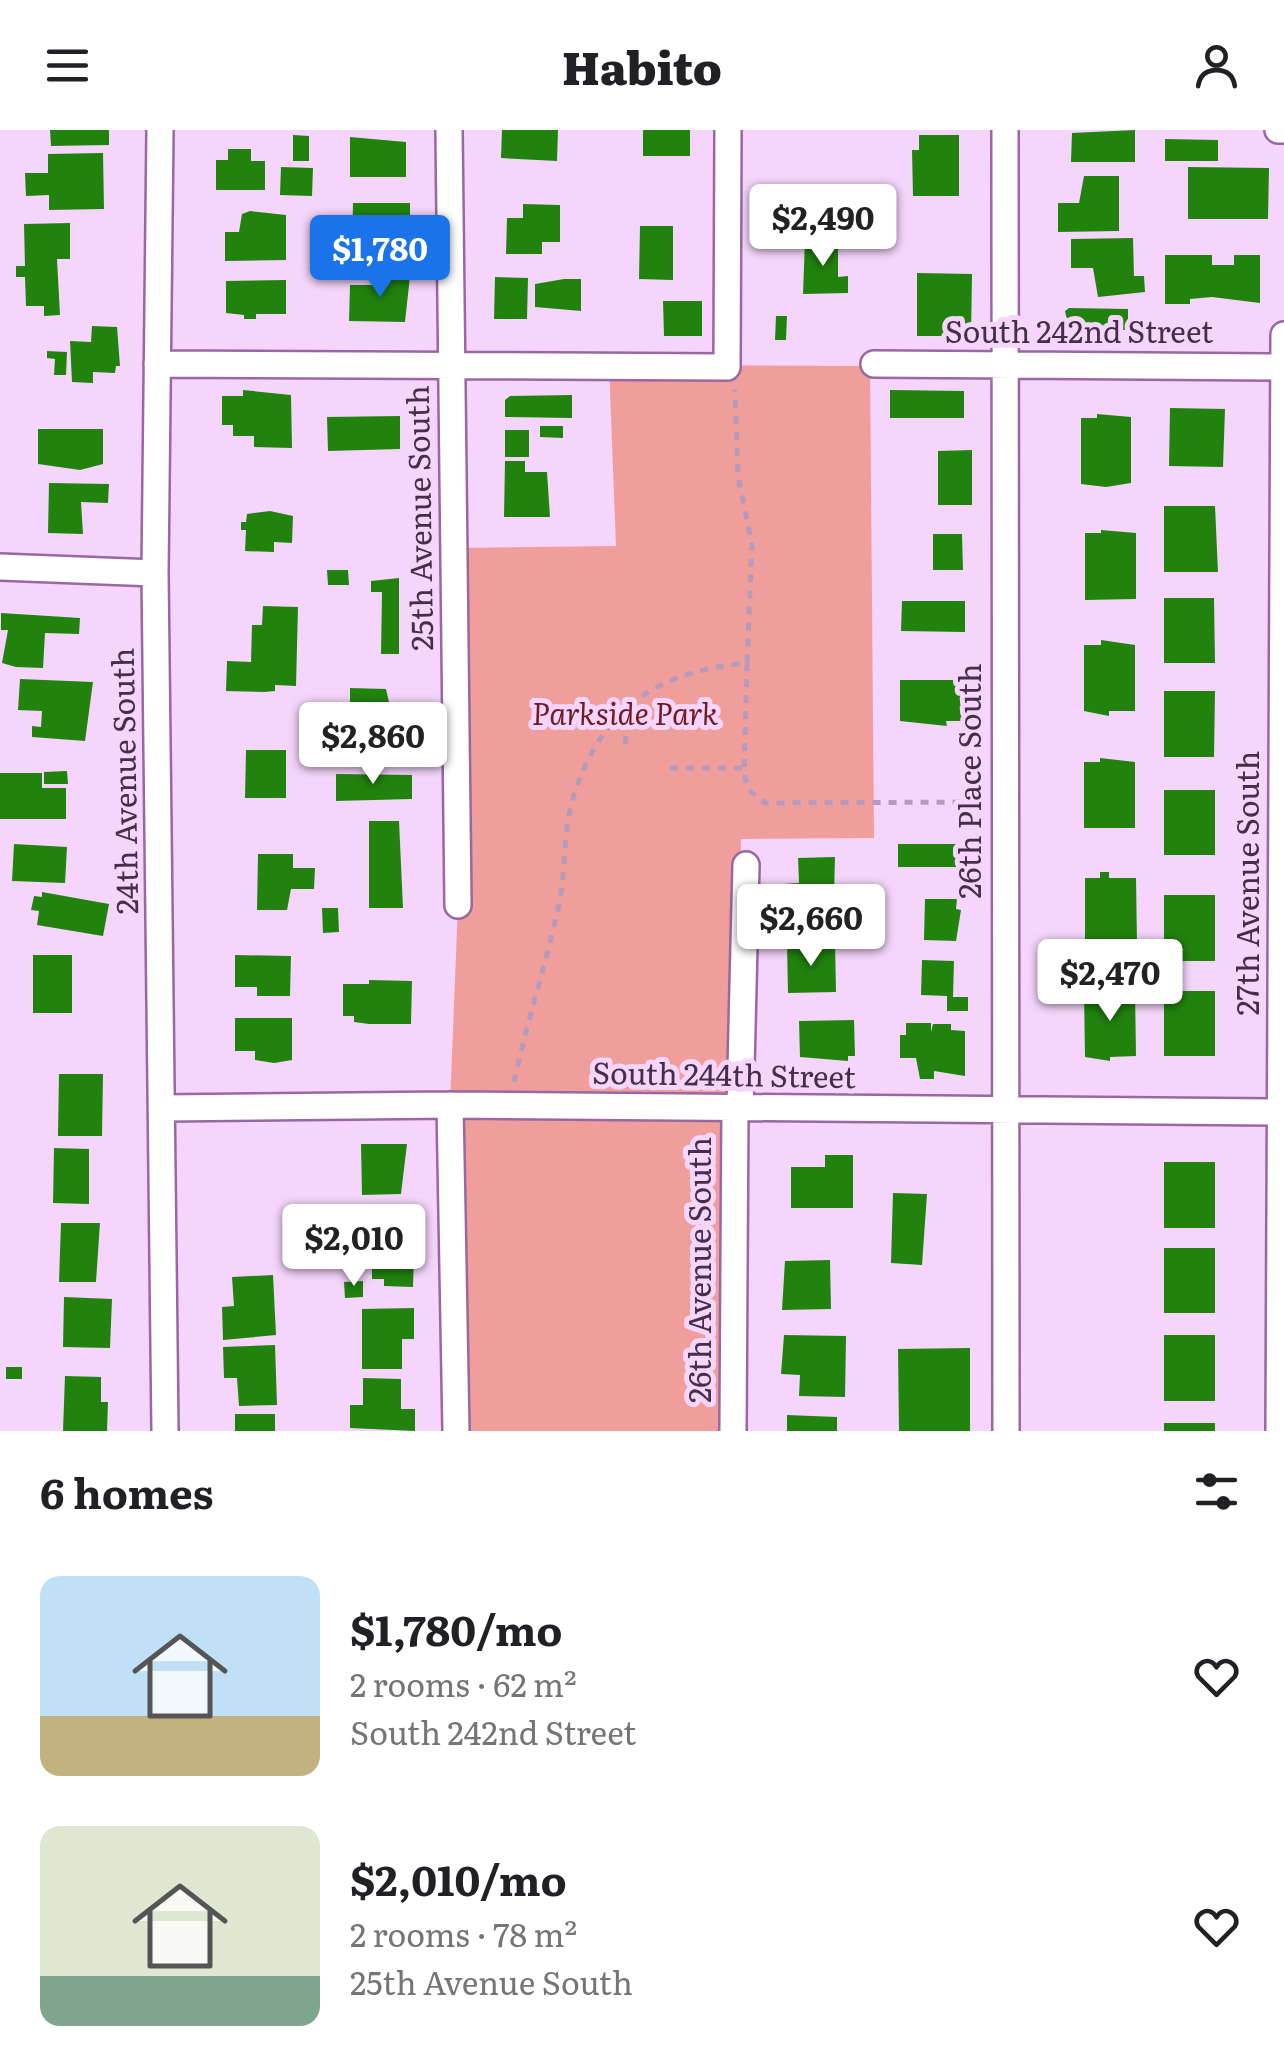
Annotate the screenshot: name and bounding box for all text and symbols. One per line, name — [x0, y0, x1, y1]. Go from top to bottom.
text: Habito — [562, 32, 722, 99]
icon: menu — [40, 38, 95, 93]
icon: person — [1189, 38, 1244, 93]
pin: $2,490 — [742, 184, 904, 269]
text: $2,490 — [771, 192, 875, 240]
pin: $1,780 — [299, 215, 461, 300]
text: $1,780 — [332, 223, 428, 271]
street label: South 242nd Street — [945, 308, 1213, 352]
street label: 25th Avenue South — [394, 385, 442, 651]
street label: 24th Avenue South — [99, 647, 147, 915]
street label: 26th Place South — [946, 663, 990, 899]
park label: Parkside Park — [532, 690, 719, 734]
pin: $2,860 — [292, 702, 454, 787]
text: $2,860 — [321, 710, 425, 758]
street label: 27th Avenue South — [1224, 751, 1268, 1015]
pin: $2,660 — [730, 884, 892, 969]
text: $2,660 — [759, 892, 863, 940]
pin: $2,470 — [1029, 939, 1191, 1024]
text: $2,470 — [1060, 947, 1160, 995]
street label: South 244th Street — [592, 1049, 856, 1097]
street label: 26th Avenue South — [676, 1137, 720, 1403]
pin: $2,010 — [273, 1204, 435, 1289]
text: $2,010 — [304, 1212, 404, 1260]
text: 6 homes — [40, 1460, 214, 1522]
icon: filters — [1189, 1464, 1244, 1519]
text: $1,780/mo — [350, 1597, 563, 1659]
icon: home — [120, 1616, 240, 1736]
icon: heart — [1189, 1649, 1244, 1704]
text: 2 rooms · 62 m² — [350, 1659, 577, 1707]
text: South 242nd Street — [350, 1707, 636, 1755]
text: $2,010/mo — [350, 1847, 567, 1909]
icon: home — [120, 1866, 240, 1986]
icon: heart — [1189, 1899, 1244, 1954]
text: 2 rooms · 78 m² — [350, 1909, 577, 1957]
text: 25th Avenue South — [350, 1957, 633, 2005]

